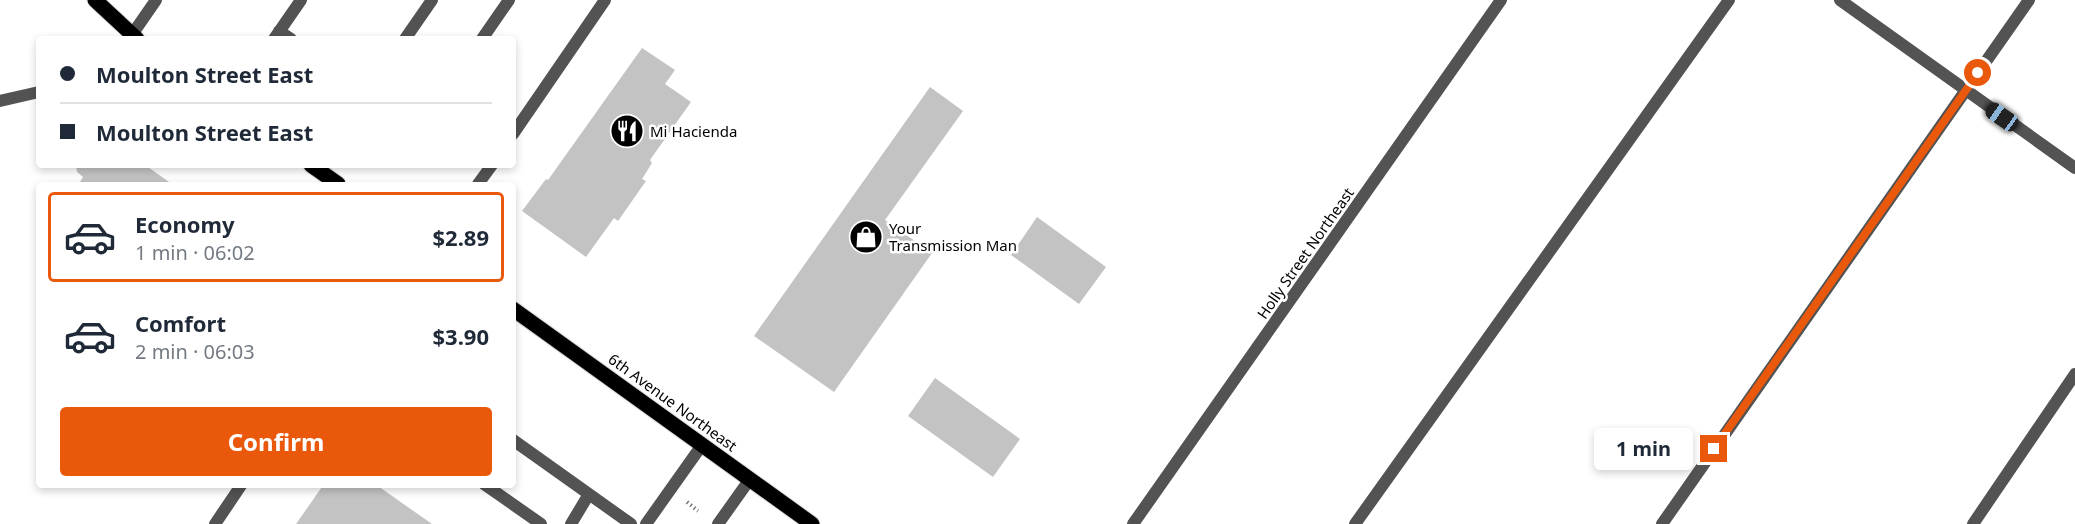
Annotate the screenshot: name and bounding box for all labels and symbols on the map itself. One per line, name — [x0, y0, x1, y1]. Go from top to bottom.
route start — [1964, 59, 1991, 86]
car — [1982, 99, 2022, 135]
restaurant icon: Mi Hacienda — [609, 113, 645, 149]
place label: Mi Hacienda — [650, 121, 737, 141]
street label: Holly Street Northeast — [1252, 183, 1358, 323]
place label: Your Transmission Man — [889, 218, 1017, 255]
shop icon: Your Transmission Man — [848, 219, 884, 255]
street label: 6th Avenue Northeast — [605, 348, 742, 456]
callout: 1 min — [1594, 428, 1693, 470]
route end — [1700, 435, 1727, 462]

